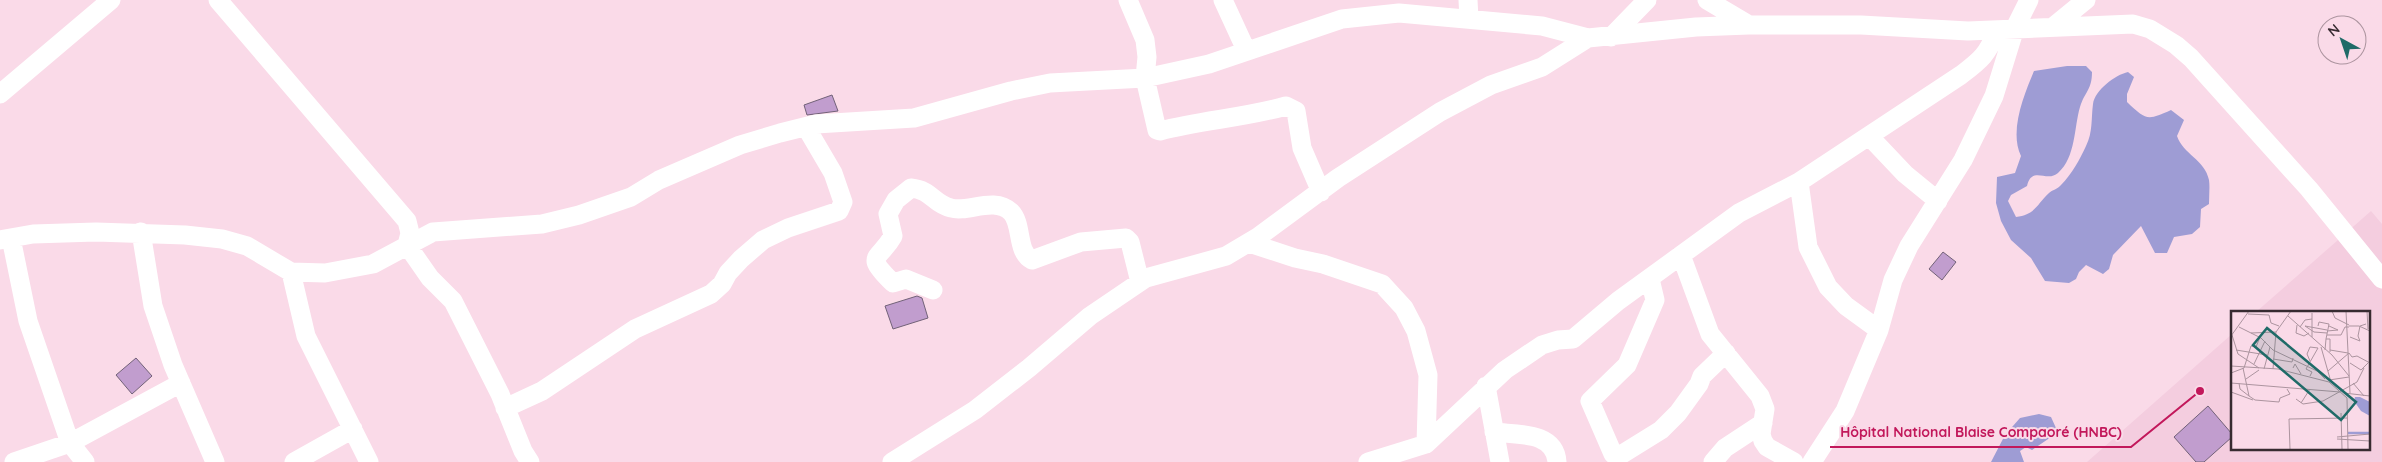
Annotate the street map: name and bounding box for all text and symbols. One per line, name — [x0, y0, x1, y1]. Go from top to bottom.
north arrow — [2317, 15, 2367, 65]
text: N — [2324, 20, 2343, 40]
inset map — [2231, 311, 2370, 450]
callout: Hôpital National Blaise Compaoré (HNBC) — [1830, 418, 2131, 447]
text: Hôpital National Blaise Compaoré (HNBC) — [1840, 423, 2122, 441]

